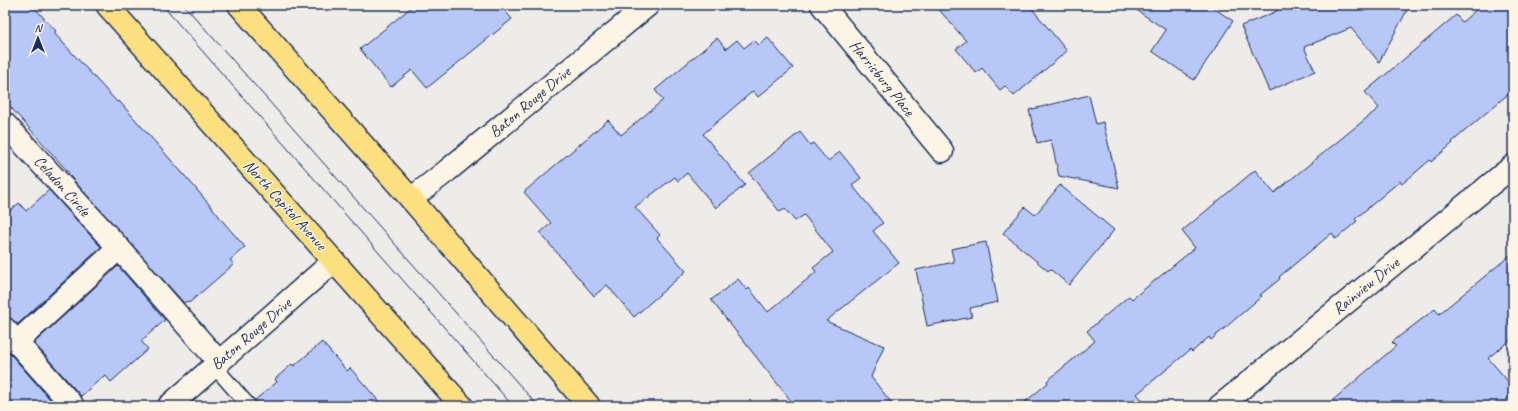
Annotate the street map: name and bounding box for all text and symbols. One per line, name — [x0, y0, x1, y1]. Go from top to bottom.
north arrow — [18, 18, 58, 58]
text: N — [35, 21, 44, 35]
street label: Harrisburg Place — [845, 36, 920, 122]
street label: Baton Rouge Drive — [485, 61, 576, 142]
street label: Celadon Circle — [30, 151, 96, 222]
street label: North Capitol Avenue — [239, 156, 332, 256]
street label: Rainview Drive — [1329, 252, 1405, 319]
street label: Baton Rouge Drive — [207, 292, 297, 374]

